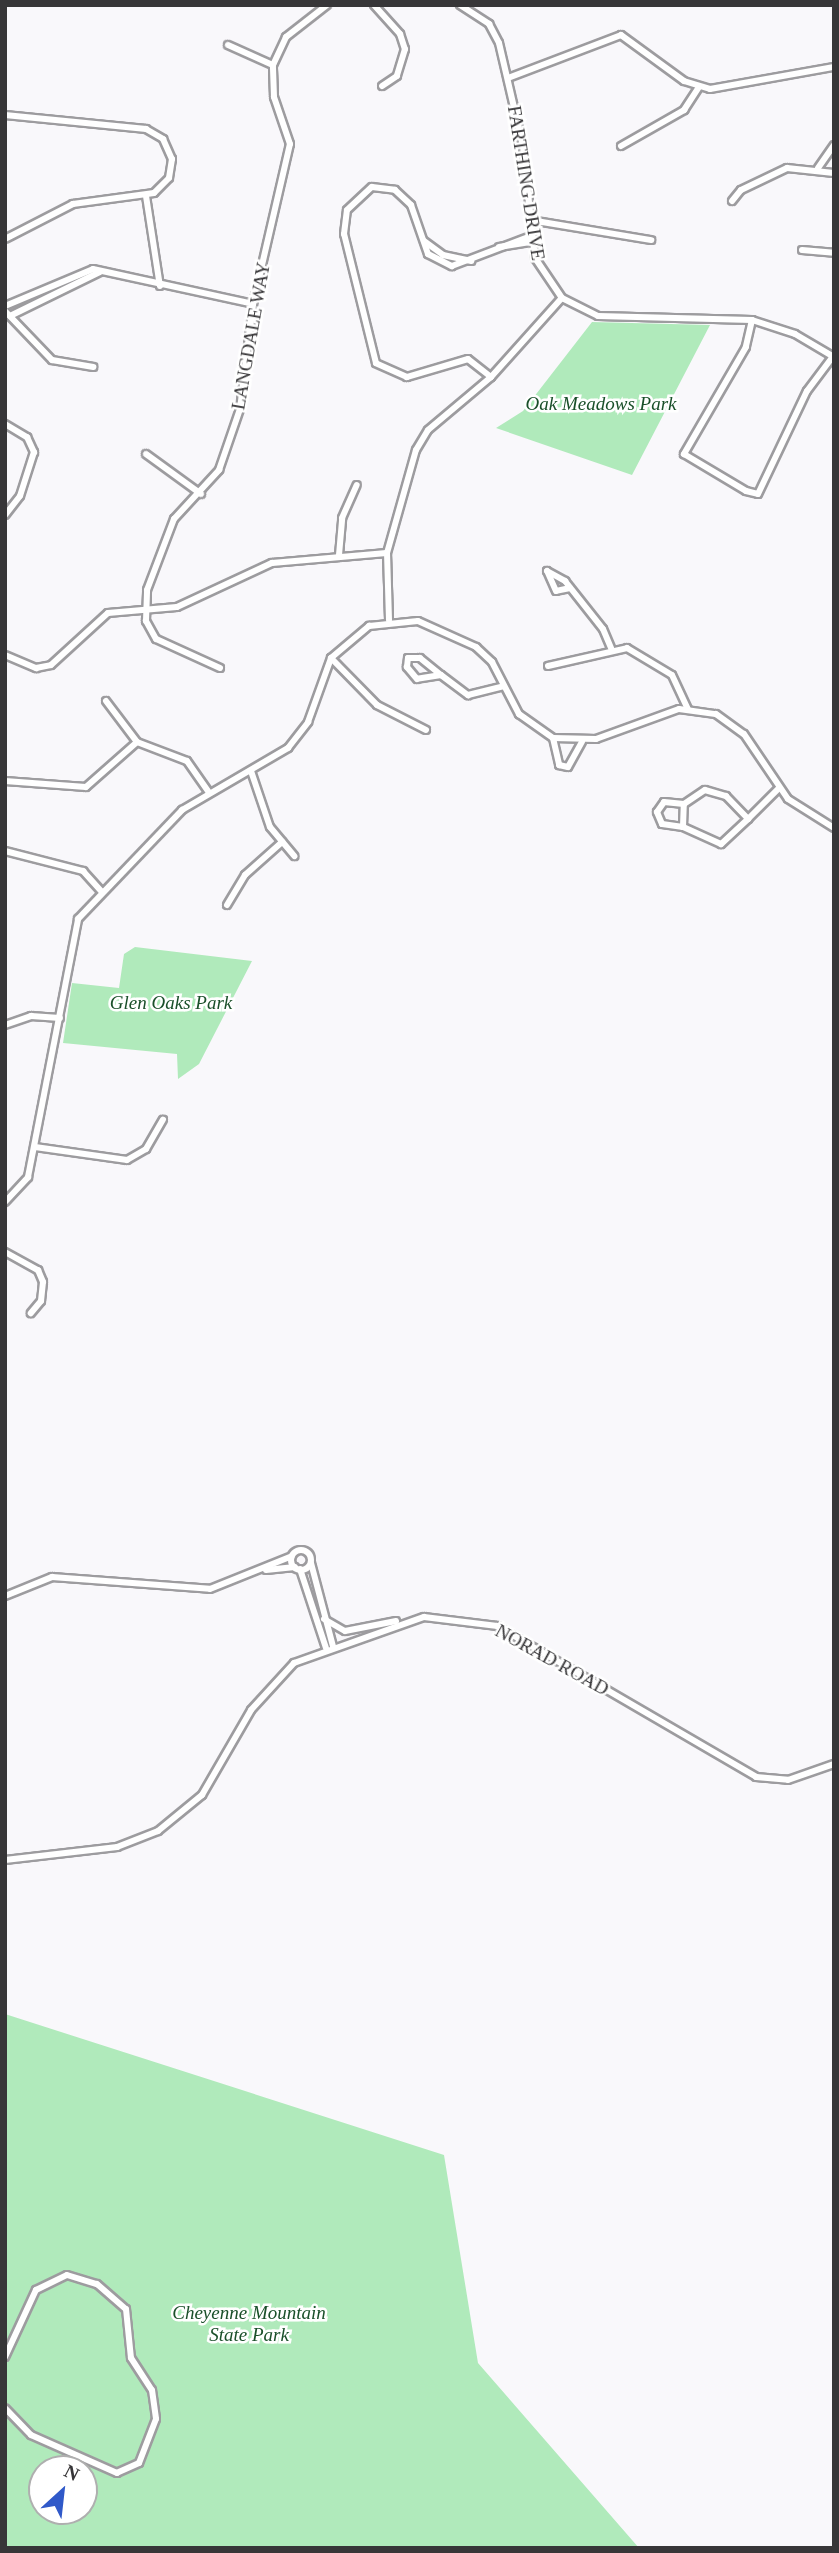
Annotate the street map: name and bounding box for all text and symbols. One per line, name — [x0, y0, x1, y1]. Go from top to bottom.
street label: FARTHING DRIVE — [503, 104, 549, 262]
street label: LANGDALE WAY — [227, 260, 275, 412]
park label: Oak Meadows Park — [526, 393, 676, 415]
park label: Glen Oaks Park — [110, 992, 232, 1014]
street label: NORAD ROAD — [491, 1619, 613, 1701]
park label: Cheyenne Mountain State Park — [172, 2302, 326, 2346]
north arrow — [28, 2455, 98, 2525]
text: N — [61, 2460, 83, 2485]

